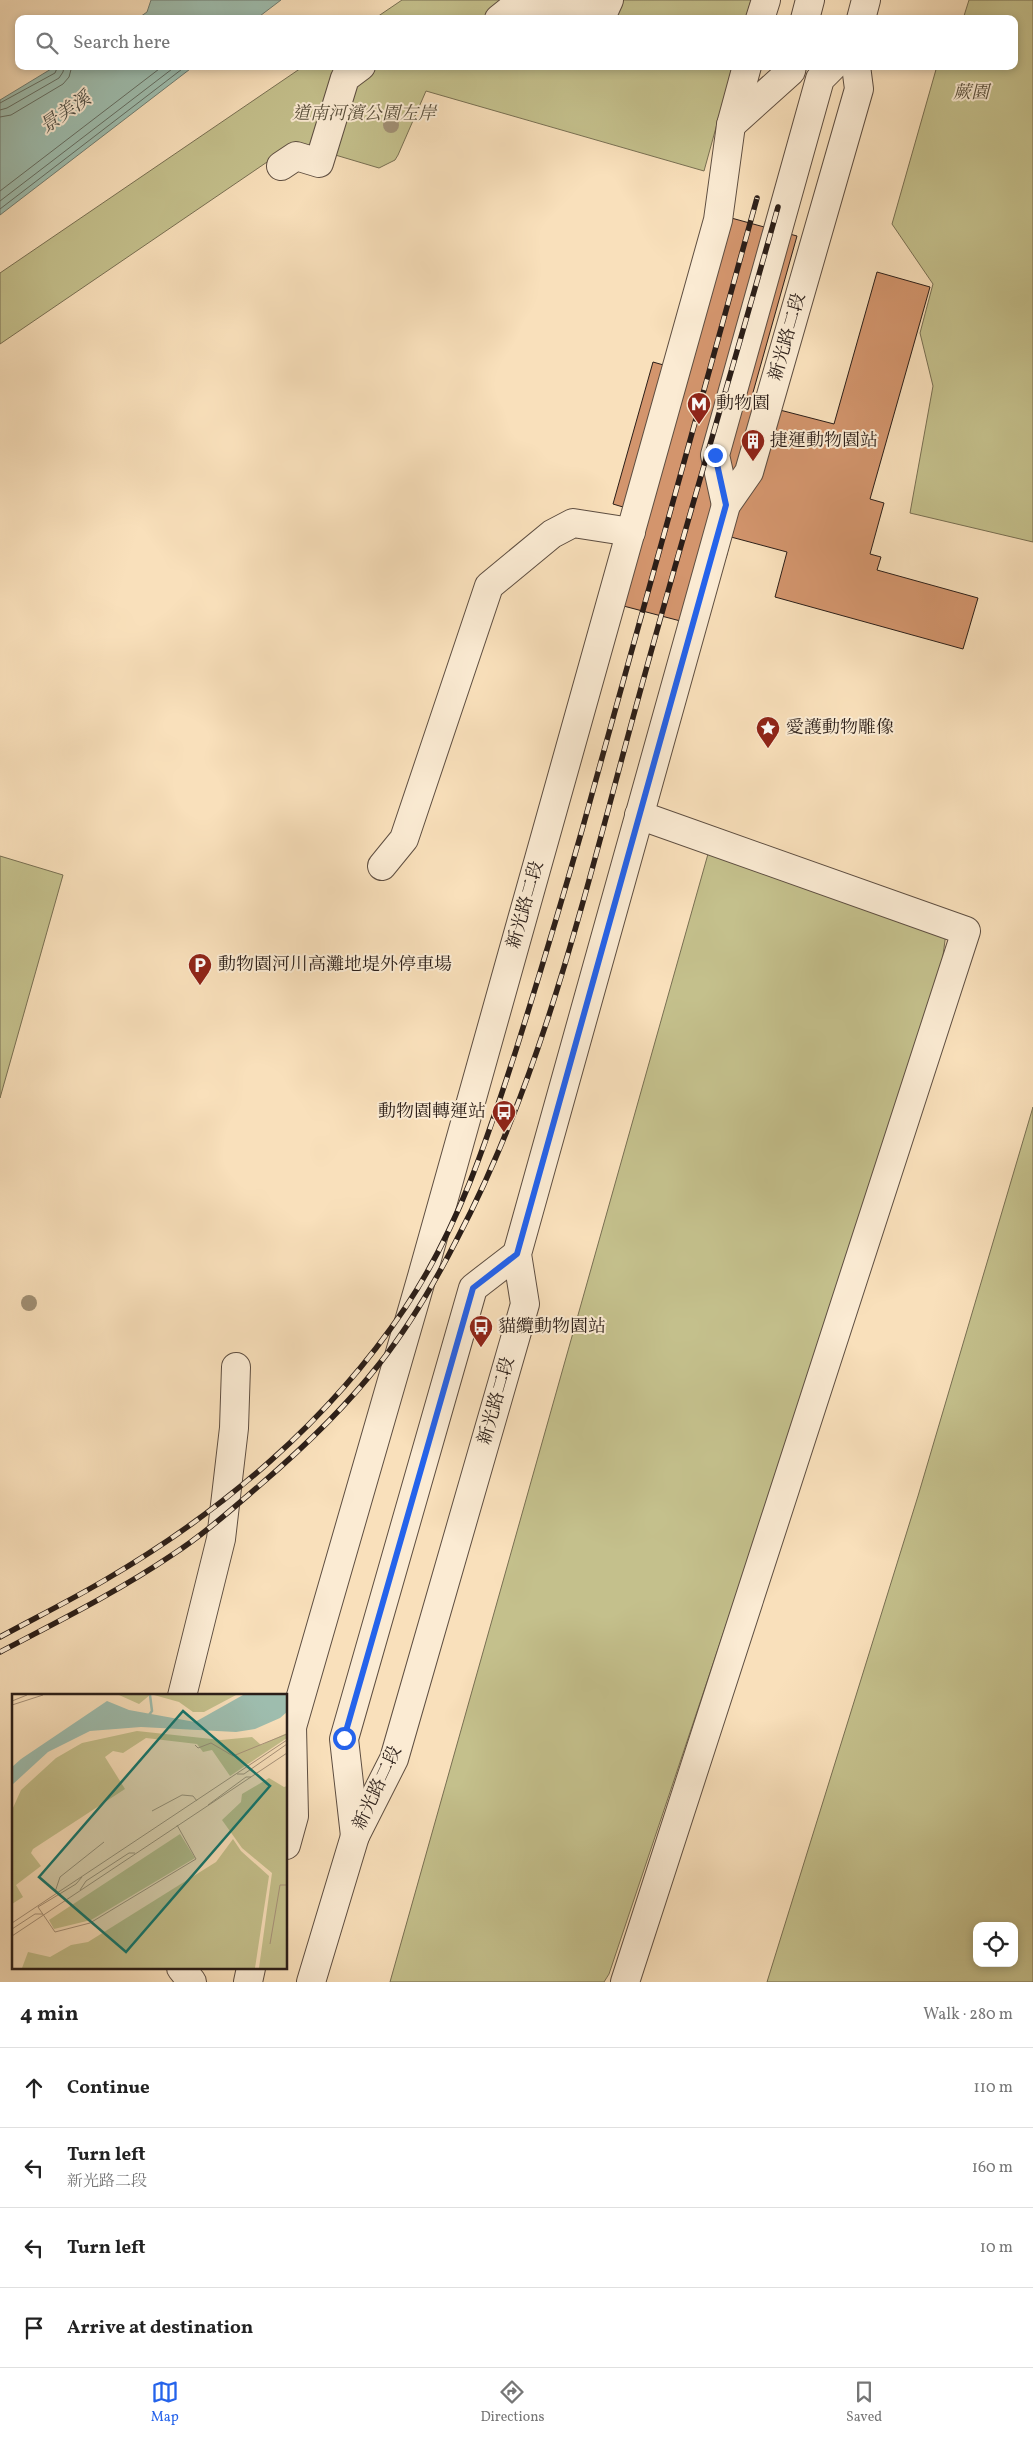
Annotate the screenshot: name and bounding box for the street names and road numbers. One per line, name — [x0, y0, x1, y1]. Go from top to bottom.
street label: 新光路二段 — [764, 290, 812, 384]
street label: 新光路二段 — [502, 858, 550, 952]
street label: 新光路二段 — [473, 1354, 521, 1448]
street label: 新光路二段 — [348, 1742, 408, 1834]

